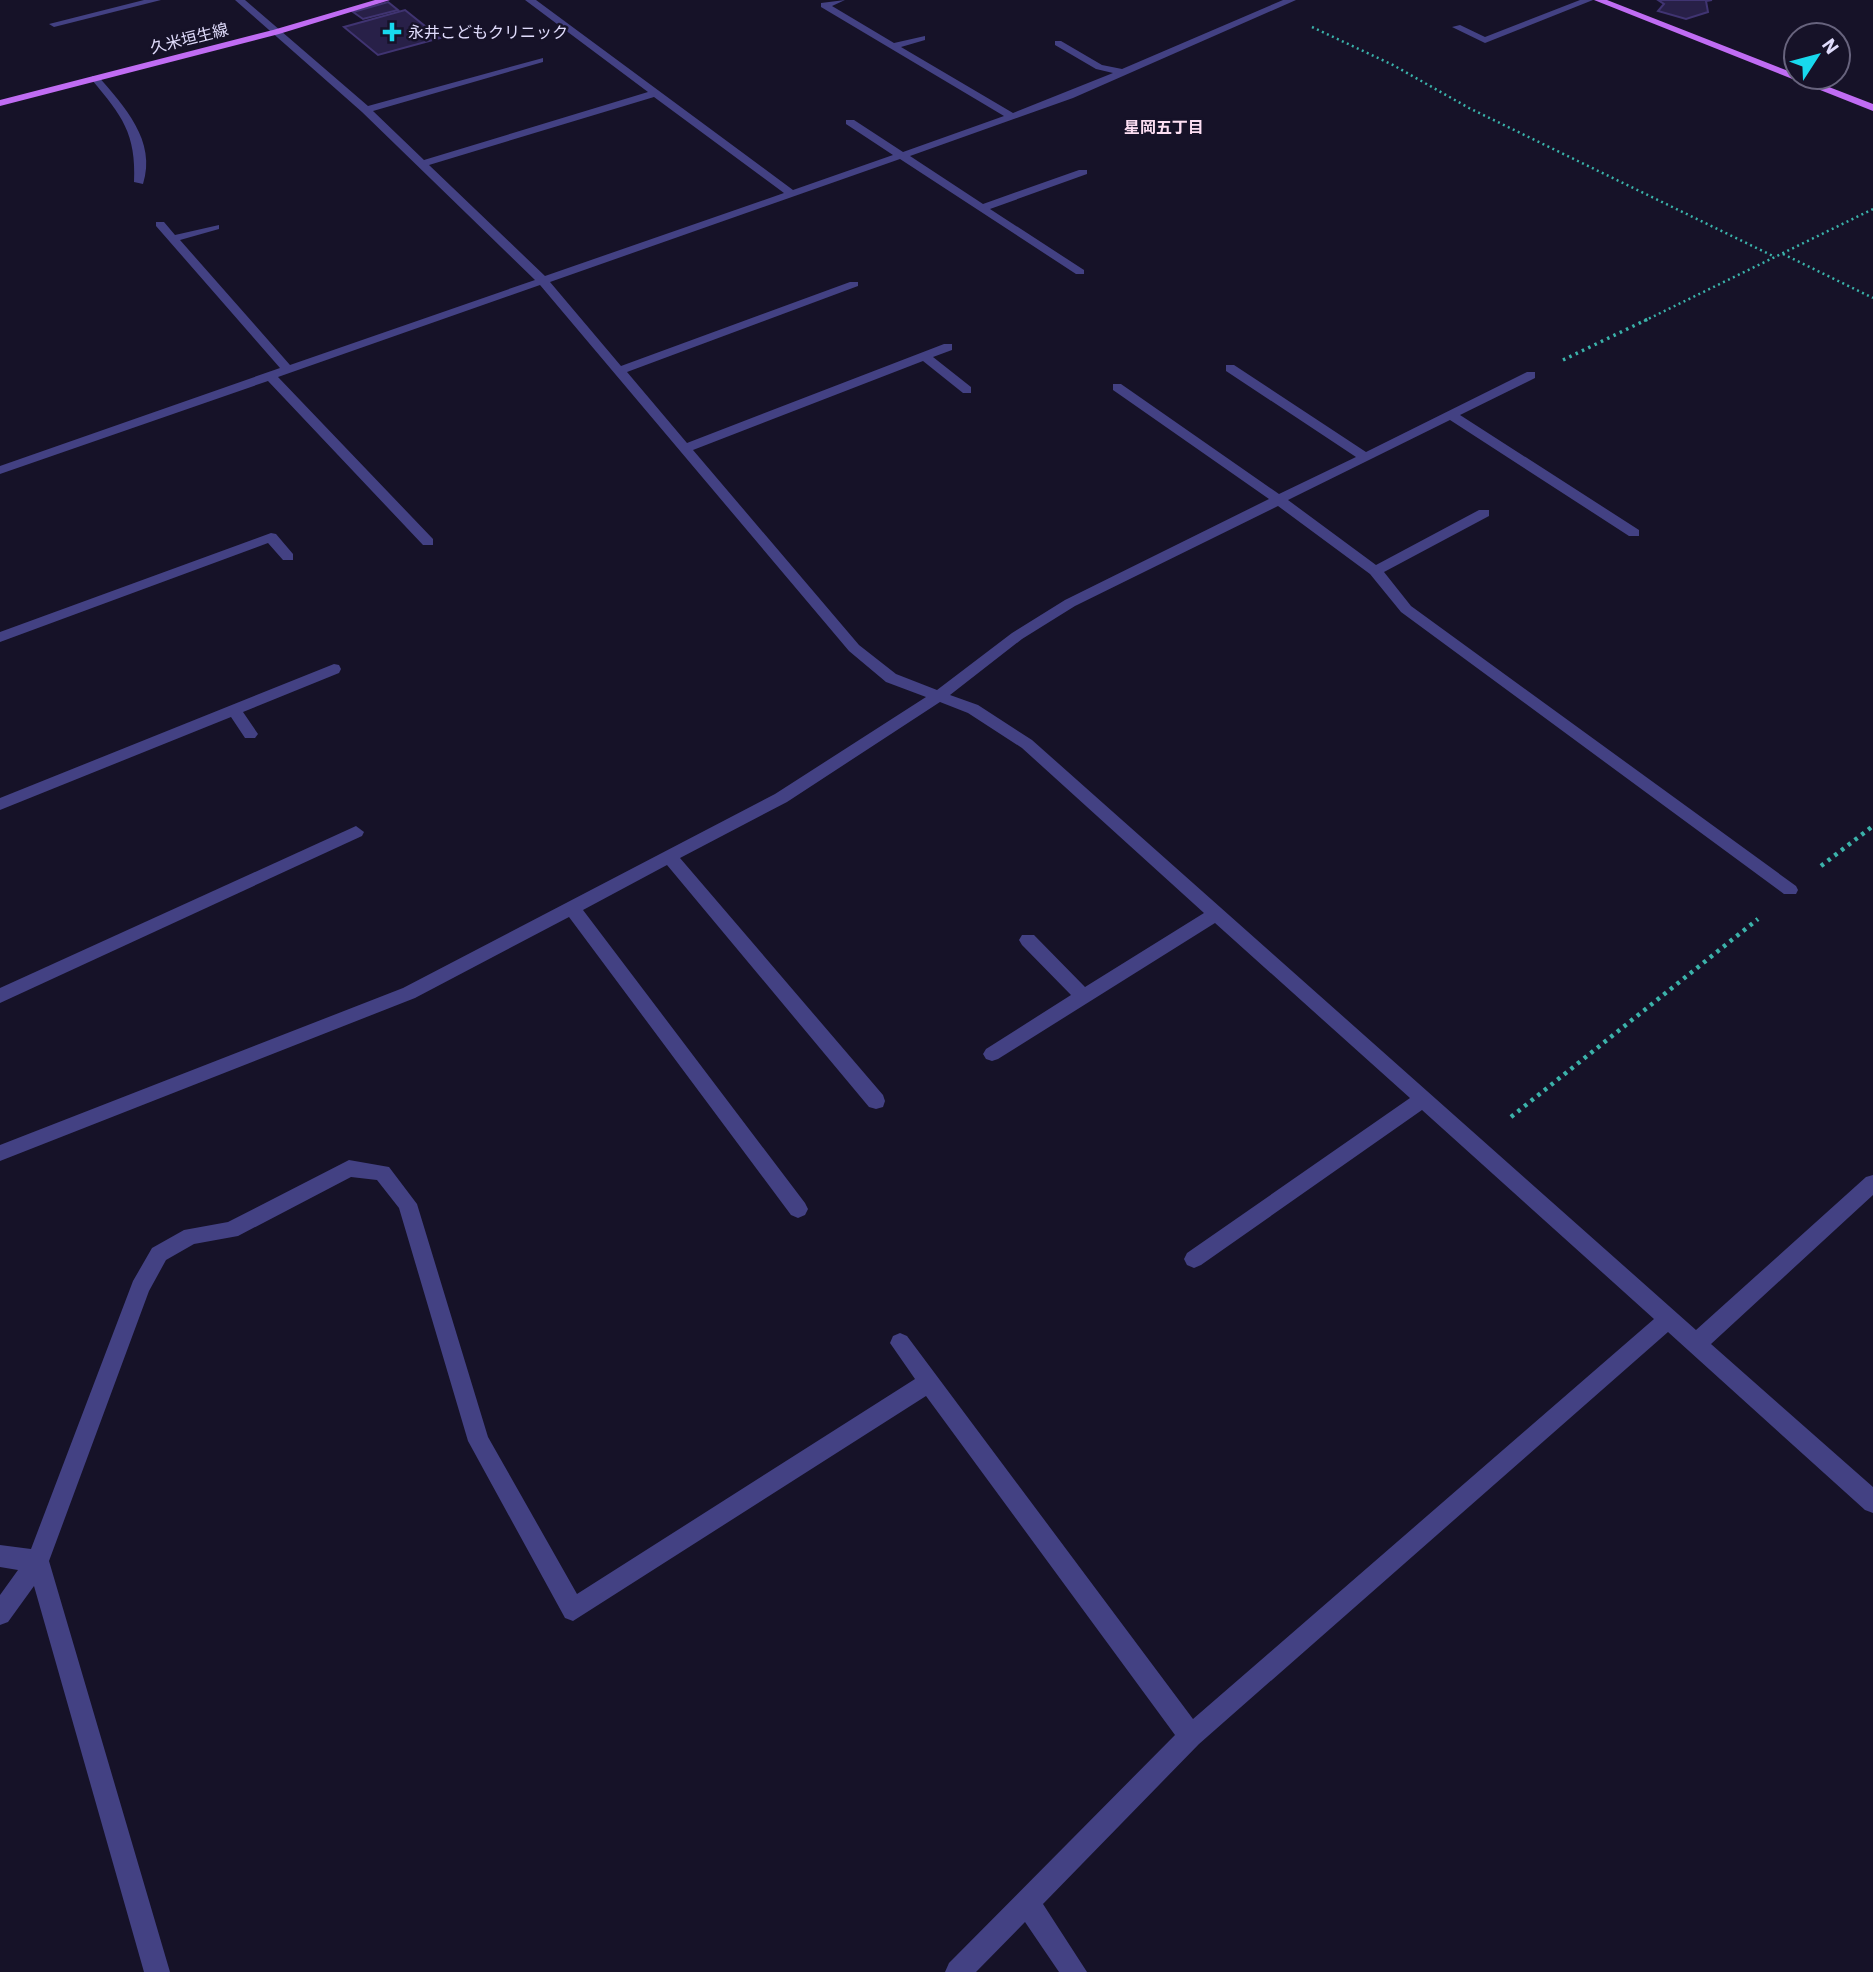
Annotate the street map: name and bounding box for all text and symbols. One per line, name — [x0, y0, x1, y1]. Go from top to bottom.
street label: 久米垣生線 — [148, 19, 230, 57]
north arrow — [1782, 21, 1852, 91]
marker: 永井こどもクリニック — [382, 22, 402, 42]
place label: 永井こどもクリニック — [408, 22, 568, 42]
text: N — [1817, 33, 1845, 59]
district label: 星岡五丁目 — [1124, 117, 1204, 137]

